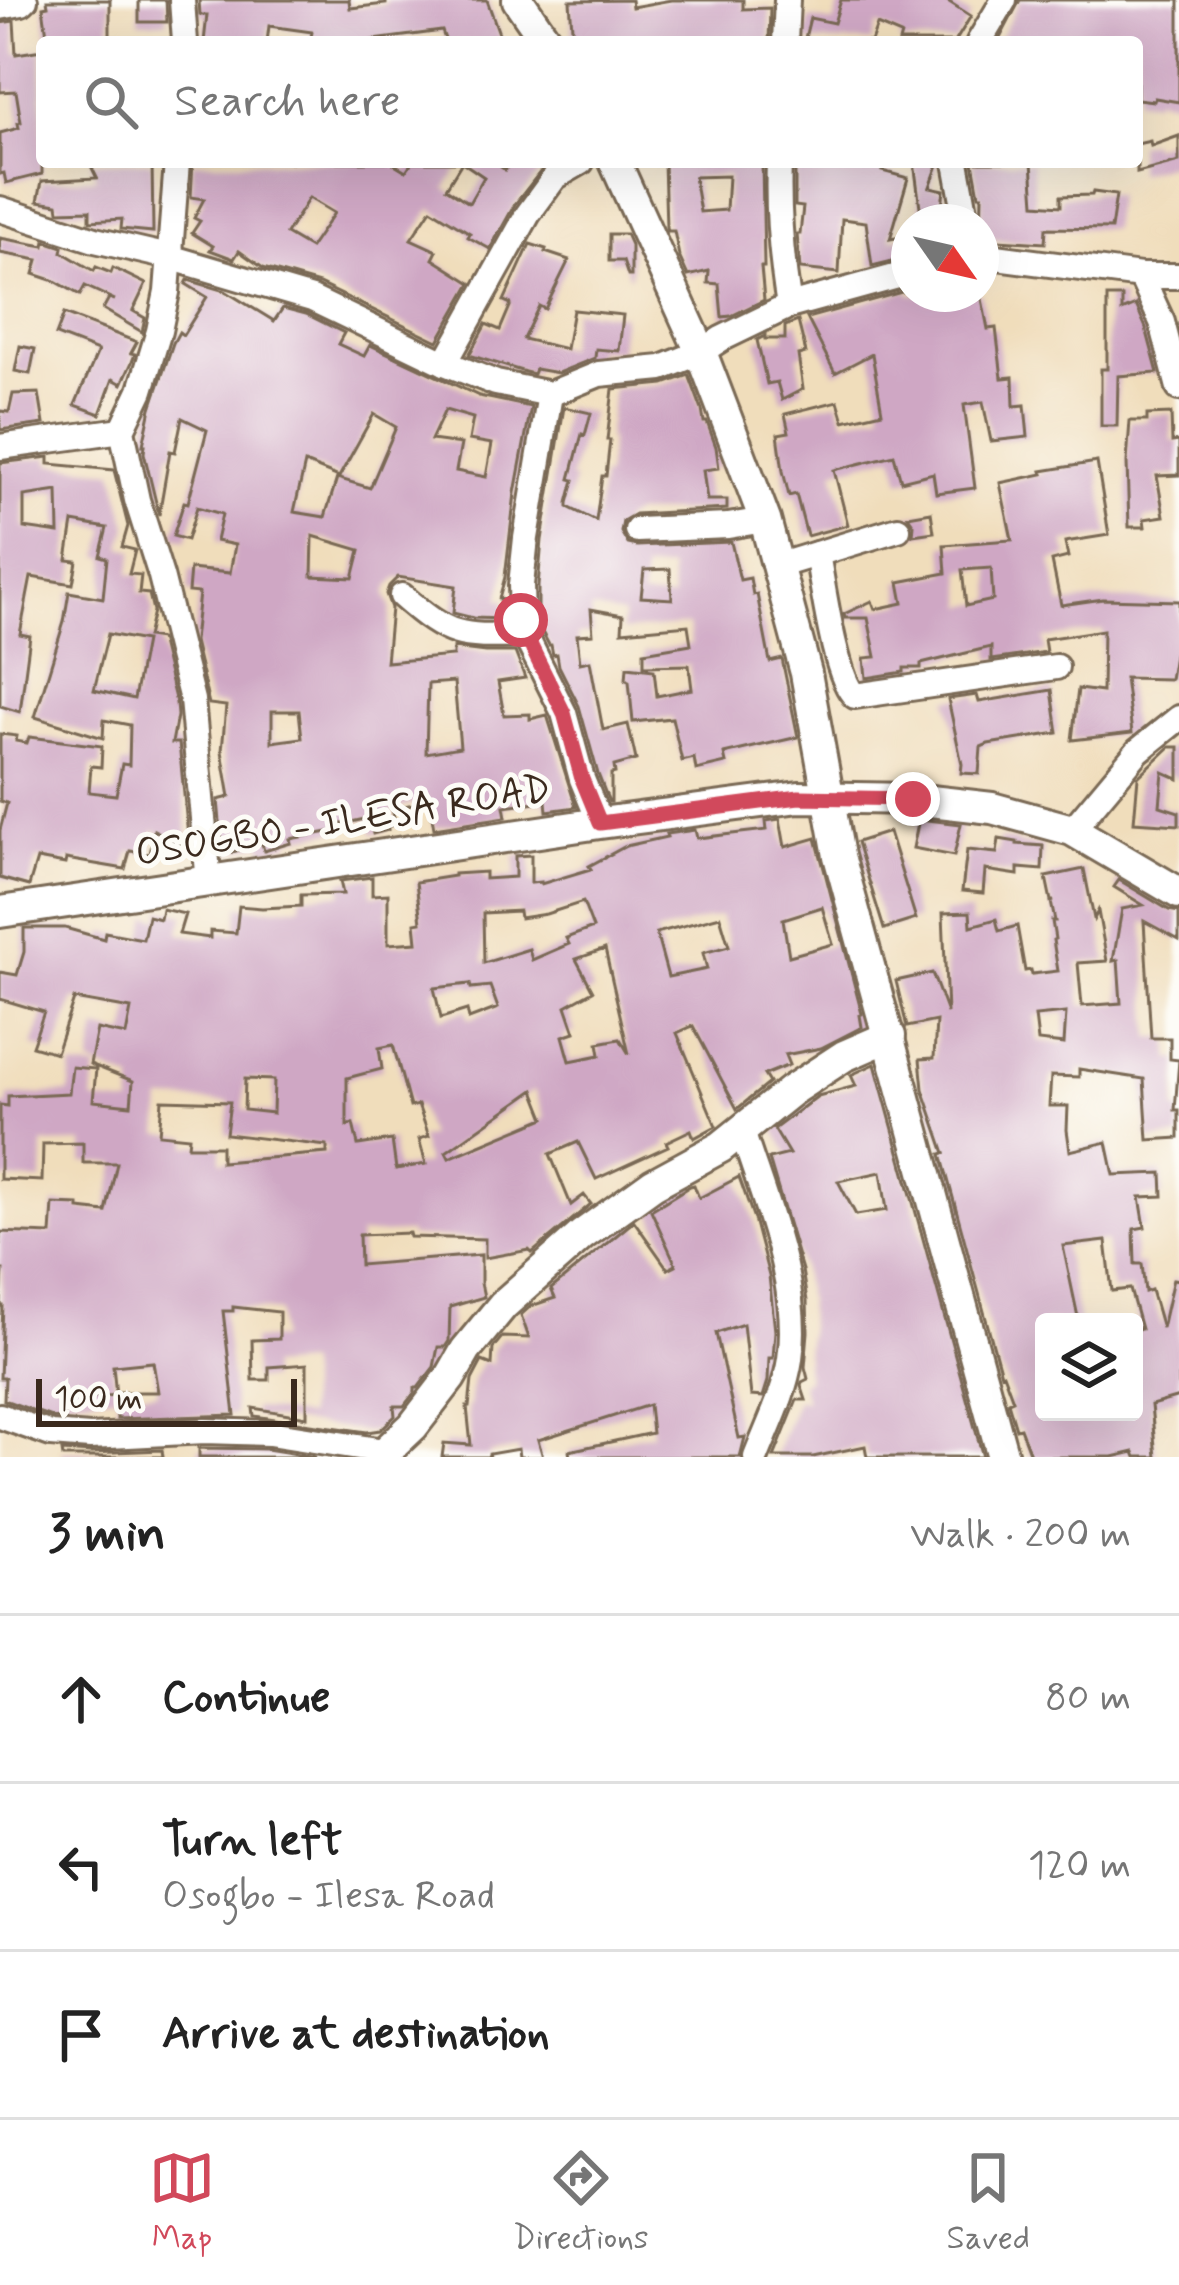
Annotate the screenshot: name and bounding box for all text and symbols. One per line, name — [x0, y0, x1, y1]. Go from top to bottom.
search box — [36, 36, 1143, 168]
icon: search — [78, 69, 144, 135]
text: Search here — [174, 73, 401, 132]
north arrow — [891, 204, 999, 312]
route start — [494, 593, 548, 647]
street label: OSOGBO - ILESA ROAD — [132, 764, 554, 880]
route end — [886, 772, 940, 826]
map controls — [1035, 1313, 1143, 1421]
button: layers — [1035, 1313, 1143, 1421]
scale bar — [36, 1373, 297, 1426]
text: 100 m — [54, 1378, 143, 1422]
text: 3 min — [48, 1502, 166, 1568]
text: Walk · 200 m — [910, 1510, 1131, 1561]
icon: ahead — [48, 1666, 114, 1732]
text: Continue — [162, 1669, 330, 1728]
text: 80 m — [1045, 1673, 1131, 1724]
text: Turn left — [162, 1812, 342, 1871]
icon: left — [48, 1834, 114, 1900]
text: 120 m — [1028, 1841, 1131, 1892]
text: Osogbo - Ilesa Road — [162, 1871, 495, 1922]
icon: arrive — [48, 2002, 114, 2068]
text: Arrive at destination — [162, 2005, 550, 2064]
tab: Map — [149, 2145, 215, 2261]
tab: Directions — [513, 2145, 649, 2261]
tab: Saved — [947, 2145, 1030, 2261]

